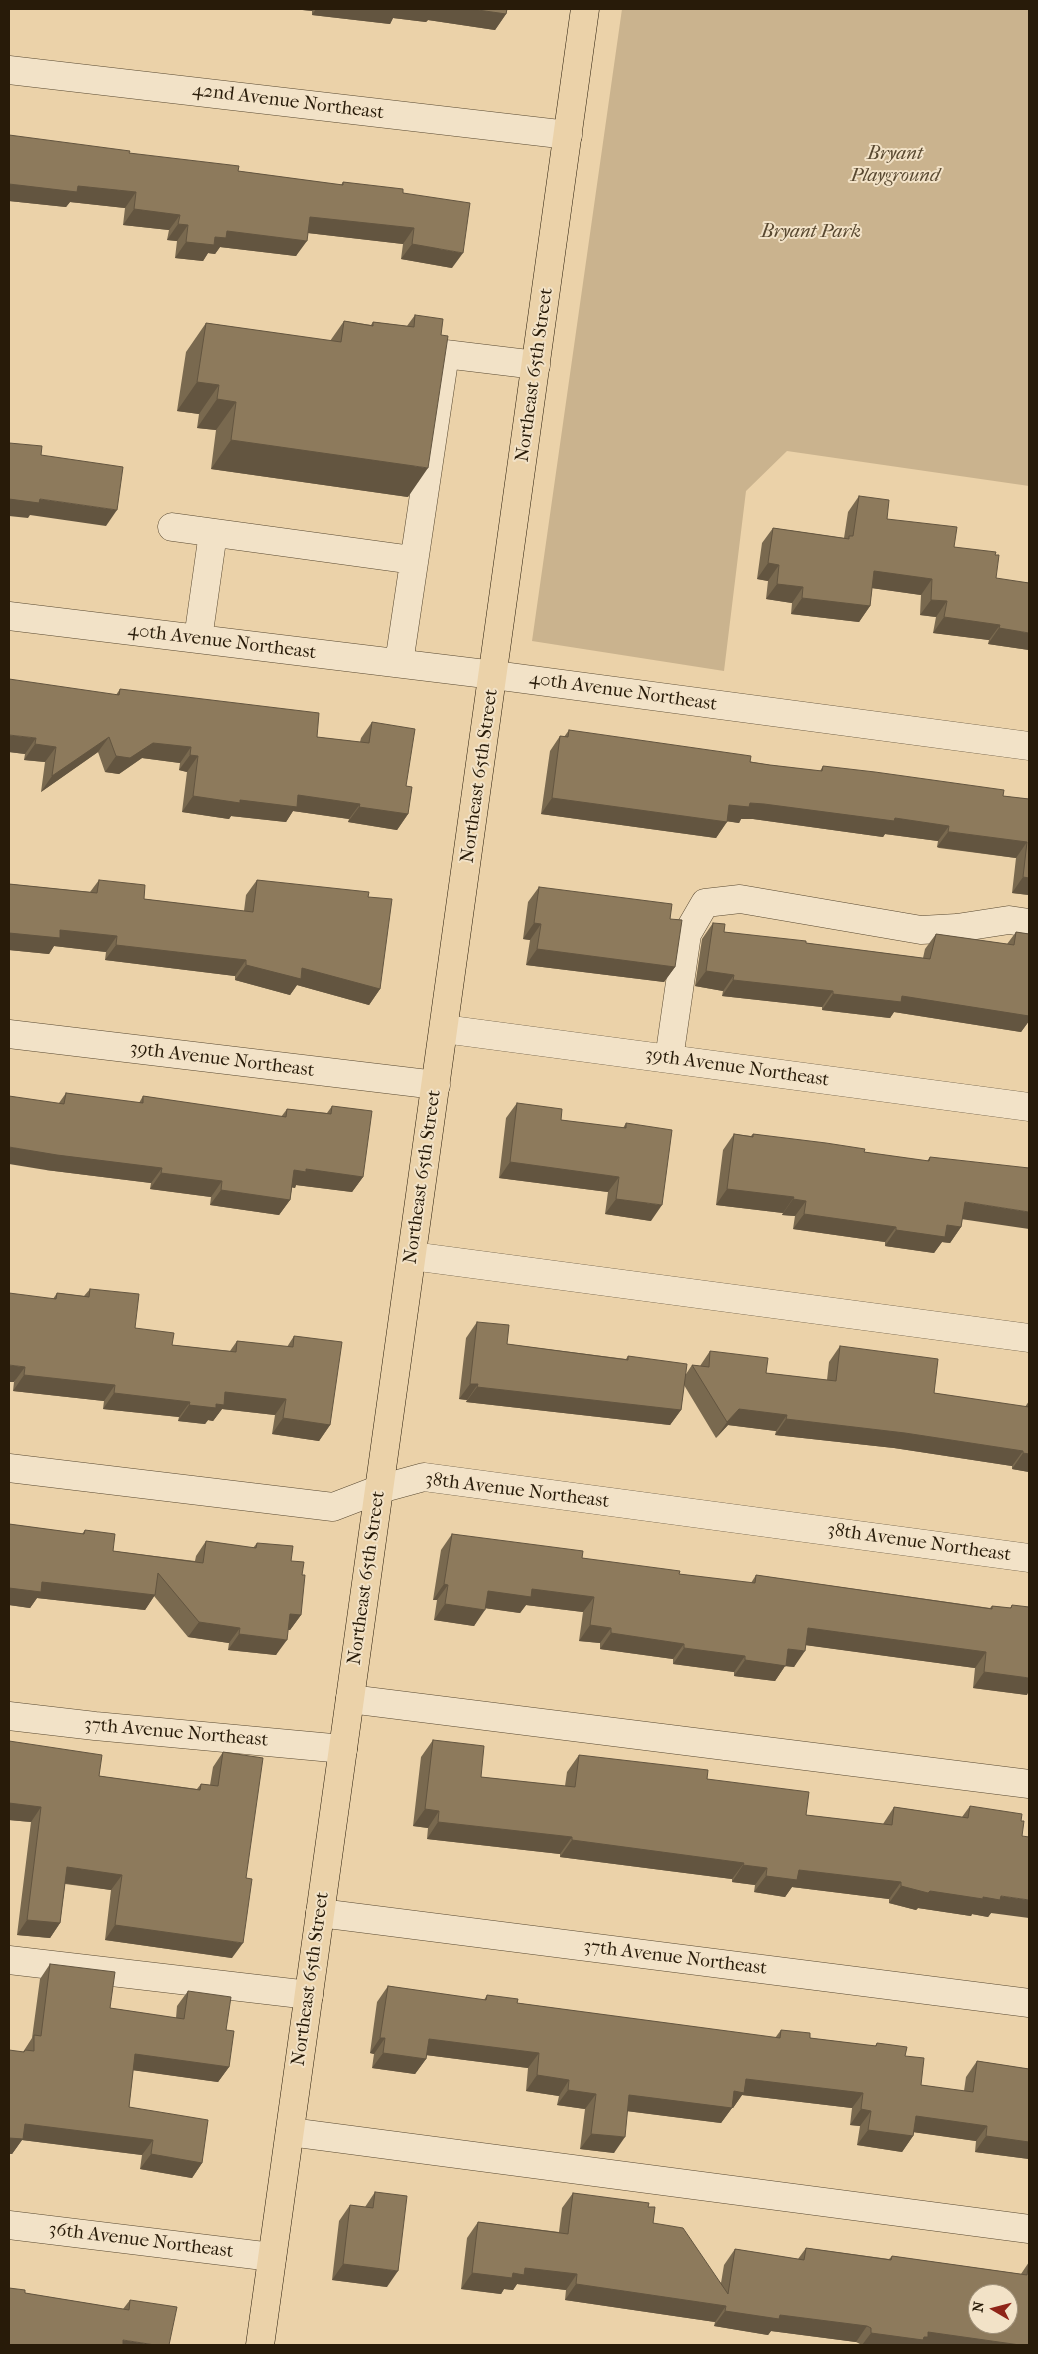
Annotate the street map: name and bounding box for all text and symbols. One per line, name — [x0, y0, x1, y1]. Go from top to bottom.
street label: 42nd Avenue Northeast — [191, 79, 385, 125]
park label: Bryant Playground — [850, 143, 940, 187]
park label: Bryant Park — [761, 221, 861, 243]
street label: Northeast 65th Street — [512, 287, 558, 463]
street label: 40th Avenue Northeast — [126, 619, 318, 665]
street label: 40th Avenue Northeast — [527, 668, 719, 716]
street label: Northeast 65th Street — [457, 688, 503, 864]
street label: 39th Avenue Northeast — [128, 1037, 316, 1083]
street label: 39th Avenue Northeast — [643, 1044, 831, 1092]
street label: Northeast 65th Street — [400, 1089, 446, 1265]
street label: 38th Avenue Northeast — [424, 1468, 610, 1514]
street label: Northeast 65th Street — [344, 1490, 390, 1666]
street label: 38th Avenue Northeast — [826, 1519, 1012, 1567]
street label: 37th Avenue Northeast — [83, 1714, 269, 1752]
street label: Northeast 65th Street — [288, 1891, 334, 2067]
street label: 37th Avenue Northeast — [582, 1935, 768, 1981]
street label: 36th Avenue Northeast — [47, 2218, 235, 2264]
north arrow — [968, 2284, 1018, 2334]
text: N — [969, 2301, 988, 2313]

